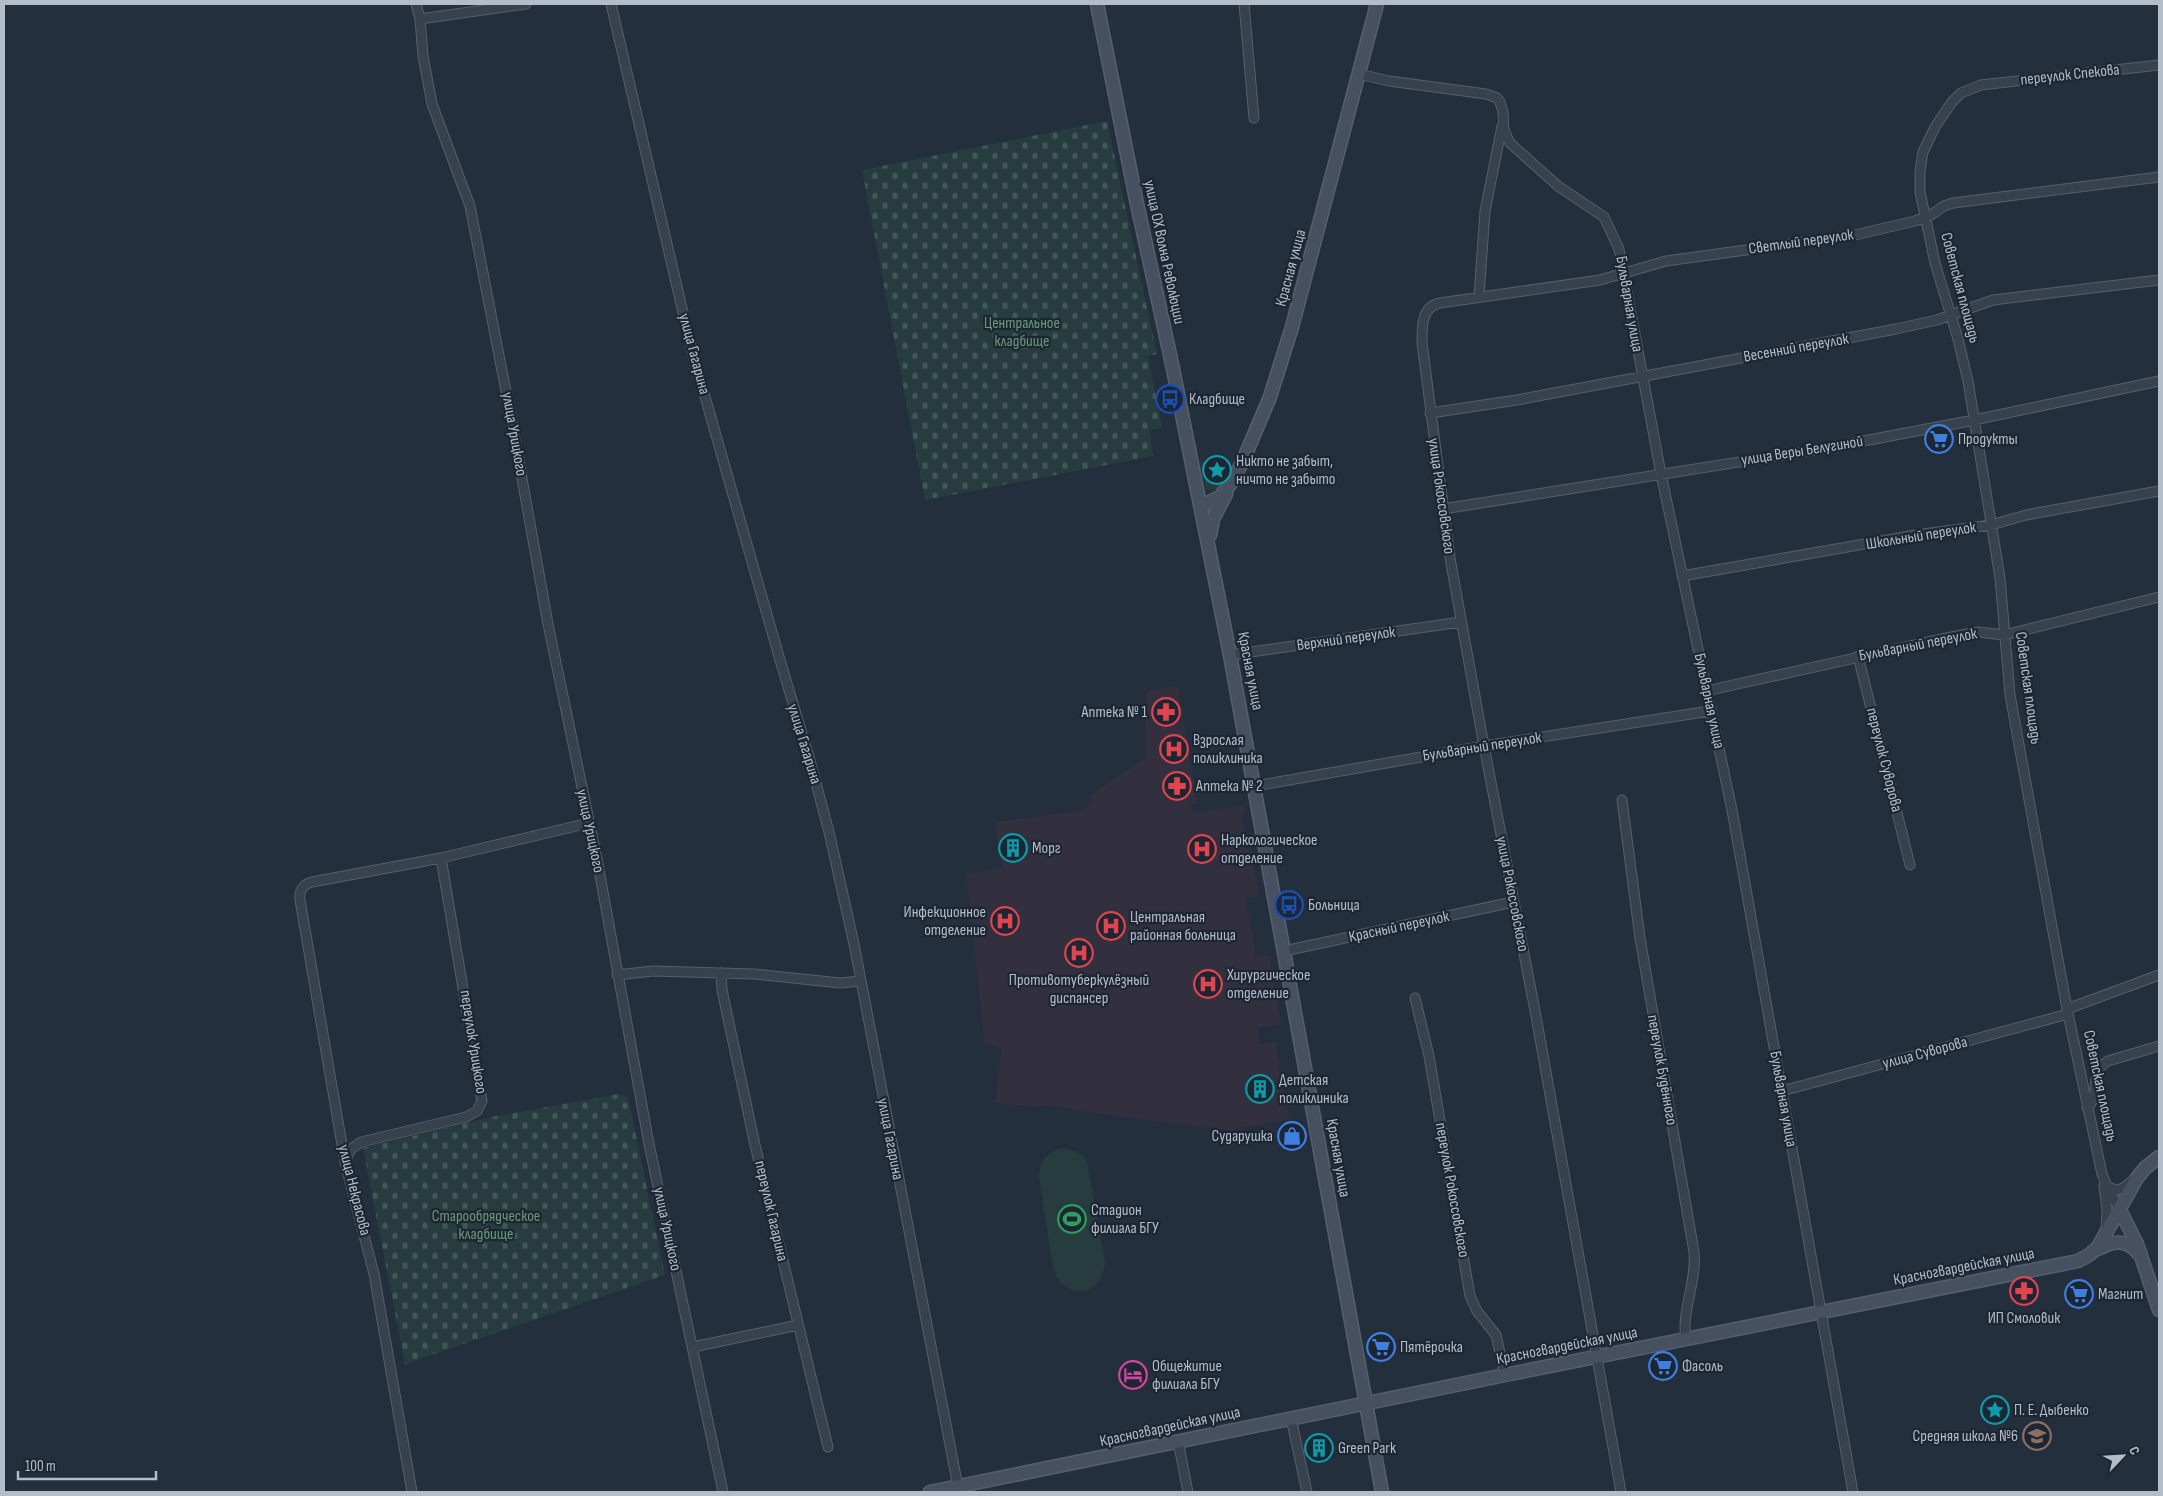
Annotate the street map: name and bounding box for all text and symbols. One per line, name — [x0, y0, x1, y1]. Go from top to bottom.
street label: переулок Спекова — [2019, 60, 2121, 90]
street label: улица ОХ Волна Революции — [1139, 178, 1189, 326]
street label: Светлый переулок — [1747, 225, 1856, 259]
street label: Красная улица — [1272, 227, 1310, 309]
street label: Советская площадь — [1936, 231, 1984, 345]
street label: Бульварная улица — [1611, 255, 1647, 353]
street label: улица Гагарина — [674, 312, 714, 396]
park label: Центральное кладбище — [984, 314, 1060, 351]
street label: Весенний переулок — [1742, 329, 1851, 367]
bus stop icon: Кладбище — [1155, 384, 1185, 414]
street label: улица Урицкого — [497, 390, 531, 478]
place label: Кладбище — [1189, 390, 1245, 409]
supermarket icon: Продукты — [1924, 424, 1954, 454]
place label: Продукты — [1958, 430, 2018, 449]
street label: улица Веры Белугиной — [1740, 432, 1864, 470]
street label: улица Рокоссовского — [1423, 437, 1459, 555]
place label: Никто не забыт, ничто не забыто — [1236, 452, 1336, 489]
place icon: Никто не забыт, ничто не забыто — [1202, 455, 1232, 485]
street label: Школьный переулок — [1865, 518, 1978, 554]
street label: Верхний переулок — [1295, 623, 1397, 655]
street label: Бульварный переулок — [1857, 624, 1980, 666]
street label: Красная улица — [1233, 630, 1267, 712]
street label: Советская площадь — [2011, 630, 2045, 746]
street label: Бульварная улица — [1690, 652, 1728, 750]
pharmacy icon: Аптека № 1 — [1151, 697, 1181, 727]
street label: улица Гагарина — [783, 702, 825, 786]
place label: Аптека № 1 — [1080, 703, 1147, 722]
street label: переулок Суворова — [1862, 706, 1906, 814]
street label: Бульварный переулок — [1421, 728, 1544, 766]
place label: Взрослая поликлиника — [1193, 731, 1263, 768]
hospital icon: Взрослая поликлиника — [1159, 734, 1189, 764]
pharmacy icon: Аптека № 2 — [1162, 771, 1192, 801]
place label: Аптека № 2 — [1195, 777, 1263, 796]
street label: улица Урицкого — [572, 787, 608, 875]
place label: Наркологическое отделение — [1221, 831, 1318, 868]
building icon: Морг — [998, 833, 1028, 863]
hospital icon: Наркологическое отделение — [1187, 834, 1217, 864]
street label: улица Рокоссовского — [1492, 835, 1532, 953]
place label: Морг — [1032, 839, 1061, 858]
bus stop icon: Больница — [1274, 890, 1304, 920]
place label: Больница — [1308, 896, 1360, 915]
place label: Инфекционное отделение — [904, 903, 986, 940]
hospital icon: Инфекционное отделение — [990, 906, 1020, 936]
street label: Красный переулок — [1347, 907, 1452, 947]
place label: Центральная районная больница — [1130, 908, 1236, 945]
hospital icon: Центральная районная больница — [1096, 911, 1126, 941]
hospital icon: Противотуберкулёзный диспансер — [1064, 938, 1094, 968]
place label: Хирургическое отделение — [1226, 966, 1310, 1003]
hospital icon: Хирургическое отделение — [1193, 969, 1223, 999]
place label: Противотуберкулёзный диспансер — [1009, 971, 1149, 1008]
street label: переулок Урицкого — [455, 989, 491, 1095]
street label: переулок Будённого — [1643, 1013, 1681, 1127]
street label: Советская площадь — [2079, 1029, 2121, 1143]
street label: улица Суворова — [1880, 1033, 1970, 1073]
street label: Бульварная улица — [1765, 1050, 1801, 1148]
place label: Детская поликлиника — [1279, 1071, 1349, 1108]
building icon: Детская поликлиника — [1245, 1074, 1275, 1104]
street label: улица Гагарина — [873, 1096, 907, 1182]
street label: Красная улица — [1322, 1117, 1354, 1199]
shop icon: Сударушка — [1277, 1121, 1307, 1151]
street label: переулок Рокоссовского — [1431, 1121, 1473, 1259]
place label: Сударушка — [1211, 1127, 1273, 1146]
street label: улица Некрасова — [334, 1143, 374, 1237]
street label: переулок Гагарина — [750, 1159, 792, 1263]
street label: улица Урицкого — [649, 1185, 685, 1273]
place label: Стадион филиала БГУ — [1091, 1201, 1159, 1238]
sports icon: Стадион филиала БГУ — [1057, 1204, 1087, 1234]
park label: Старообрядческое кладбище — [432, 1207, 540, 1244]
street label: Красногвардейская улица — [1892, 1244, 2036, 1290]
pharmacy icon: ИП Смоловик — [2009, 1276, 2039, 1306]
supermarket icon: Магнит — [2064, 1279, 2094, 1309]
place label: Магнит — [2098, 1285, 2143, 1304]
place label: ИП Смоловик — [1988, 1309, 2061, 1328]
street label: Красногвардейская улица — [1495, 1323, 1639, 1369]
supermarket icon: Пятёрочка — [1366, 1332, 1396, 1362]
place label: Пятёрочка — [1400, 1338, 1463, 1357]
supermarket icon: Фасоль — [1648, 1351, 1678, 1381]
place label: Общежитие филиала БГУ — [1152, 1357, 1222, 1394]
place label: Фасоль — [1682, 1357, 1723, 1376]
hotel icon: Общежитие филиала БГУ — [1118, 1360, 1148, 1390]
place icon: П. Е. Дыбенко — [1980, 1395, 2010, 1425]
place label: П. Е. Дыбенко — [2014, 1401, 2089, 1420]
street label: Красногвардейская улица — [1098, 1403, 1242, 1451]
school or university icon: Средняя школа №6 — [2022, 1421, 2052, 1451]
place label: Средняя школа №6 — [1913, 1427, 2018, 1446]
north arrow — [2098, 1431, 2148, 1481]
building icon: Green Park — [1304, 1433, 1334, 1463]
place label: Green Park — [1338, 1439, 1396, 1458]
text: С — [2125, 1444, 2144, 1458]
scale bar — [18, 1448, 155, 1480]
text: 100 m — [25, 1457, 56, 1476]

